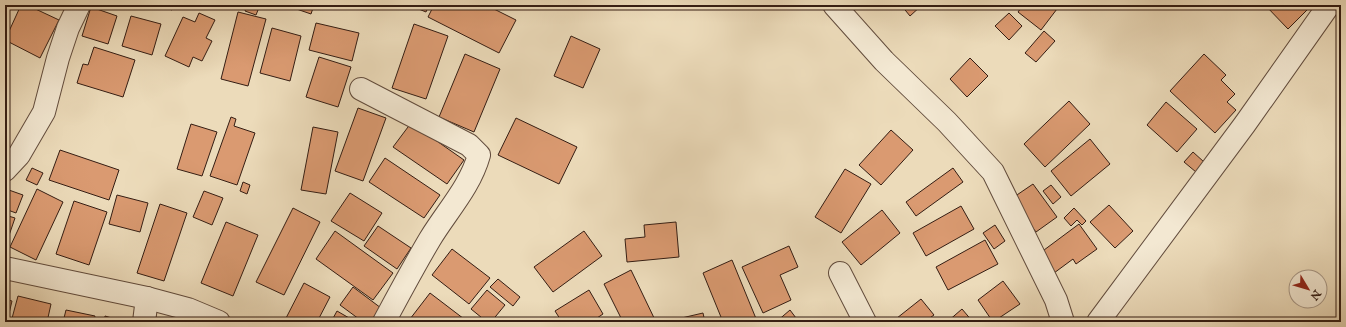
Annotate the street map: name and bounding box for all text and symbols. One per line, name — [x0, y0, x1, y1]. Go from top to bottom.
north arrow — [1288, 269, 1328, 309]
text: N — [1306, 286, 1324, 303]

